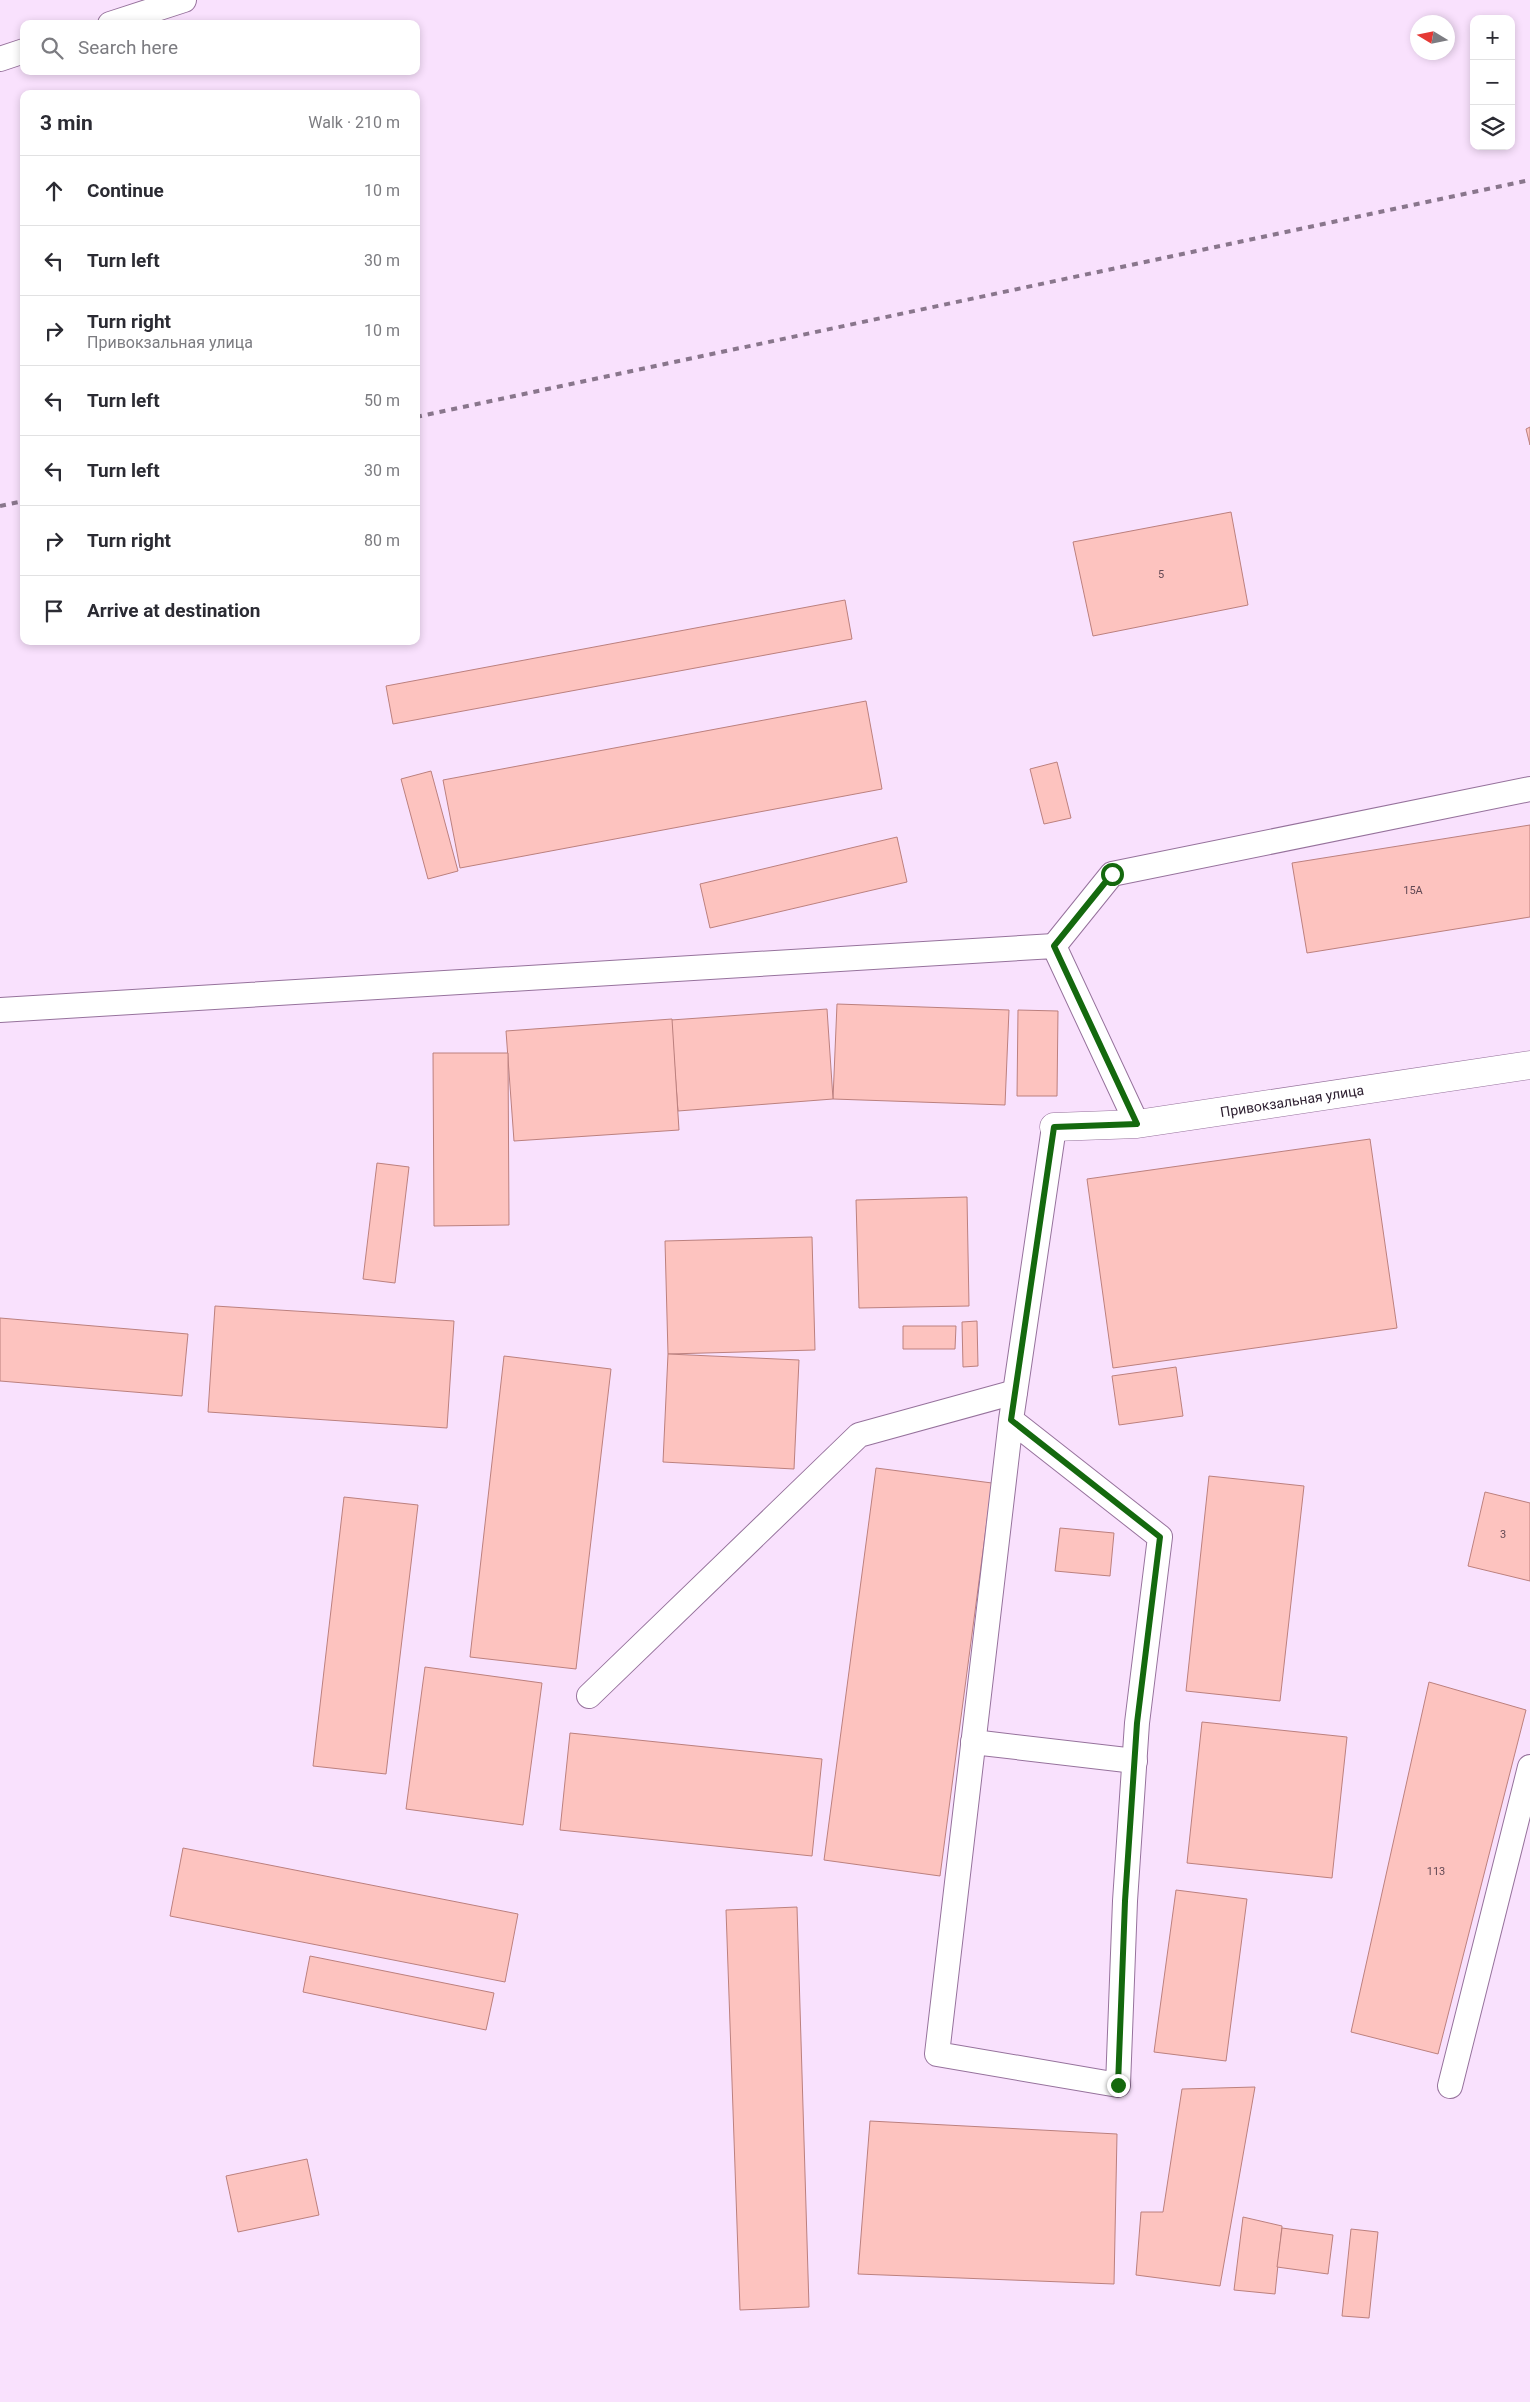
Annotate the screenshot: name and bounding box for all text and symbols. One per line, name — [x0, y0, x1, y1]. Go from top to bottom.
north arrow — [1410, 15, 1455, 60]
map controls — [1470, 15, 1515, 150]
button: + — [1470, 15, 1515, 60]
search box — [20, 20, 420, 75]
icon: search — [38, 34, 66, 62]
text: Search here — [78, 36, 178, 59]
button: − — [1470, 60, 1515, 105]
button: layers — [1470, 105, 1515, 150]
text: 3 min — [40, 111, 93, 135]
text: Walk · 210 m — [308, 113, 400, 132]
icon: ahead — [40, 177, 68, 205]
text: Continue — [87, 179, 164, 202]
text: 10 m — [364, 181, 400, 200]
icon: left — [40, 247, 68, 275]
text: Turn left — [87, 249, 160, 272]
text: 30 m — [364, 251, 400, 270]
text: Turn right — [87, 310, 171, 333]
icon: right — [40, 317, 68, 345]
text: 10 m — [364, 321, 400, 340]
text: Привокзальная улица — [87, 333, 253, 352]
icon: left — [40, 387, 68, 415]
text: Turn left — [87, 389, 160, 412]
text: 50 m — [364, 391, 400, 410]
icon: left — [40, 457, 68, 485]
text: Turn left — [87, 459, 160, 482]
text: 30 m — [364, 461, 400, 480]
icon: right — [40, 527, 68, 555]
text: Turn right — [87, 529, 171, 552]
text: 80 m — [364, 531, 400, 550]
house number: 5 — [1158, 568, 1164, 581]
icon: arrive — [40, 597, 68, 625]
text: Arrive at destination — [87, 599, 260, 622]
route start — [1101, 863, 1124, 886]
house number: 15А — [1403, 884, 1424, 897]
street label: Привокзальная улица — [1219, 1082, 1365, 1120]
house number: 3 — [1500, 1528, 1506, 1541]
house number: 113 — [1427, 1865, 1445, 1878]
route end — [1107, 2074, 1130, 2097]

